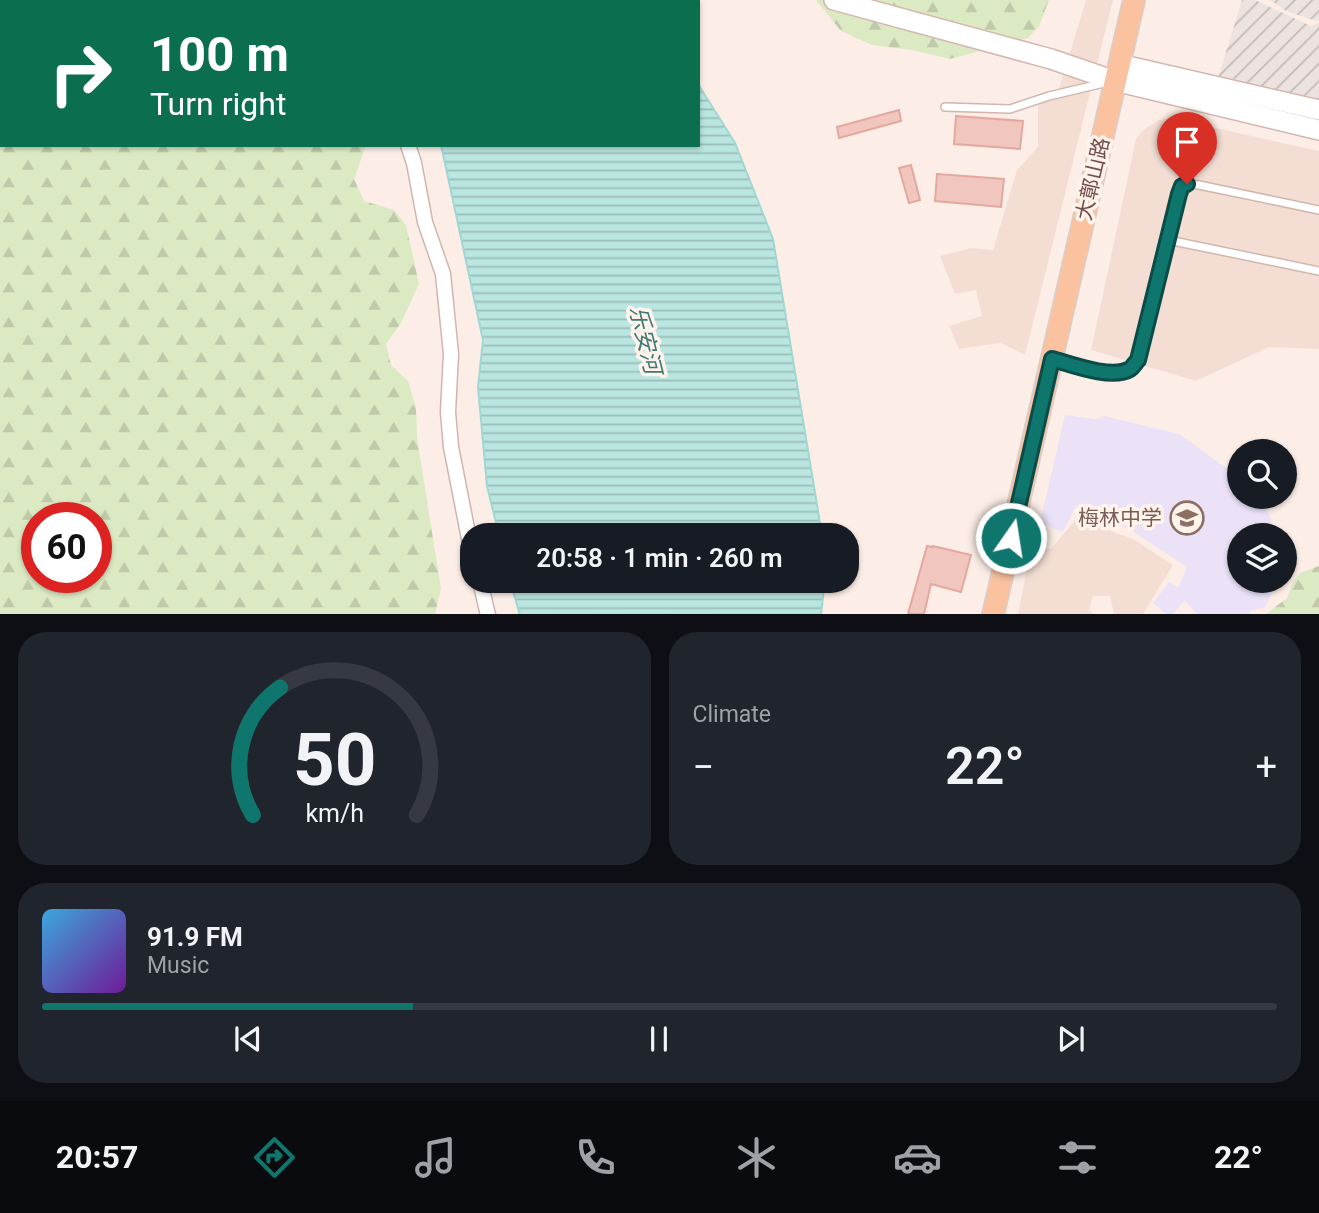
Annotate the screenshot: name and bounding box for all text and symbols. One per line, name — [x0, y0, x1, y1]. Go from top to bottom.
text: 100 m — [150, 26, 289, 83]
icon: right — [35, 28, 126, 119]
text: Turn right — [150, 85, 286, 123]
pin — [1157, 112, 1217, 184]
icon: arrive — [1168, 123, 1206, 161]
street label: 大鄣山路 — [1072, 135, 1114, 223]
water label: 乐安河 — [624, 303, 667, 381]
map controls — [1227, 439, 1297, 593]
button: search — [1227, 439, 1297, 509]
school or university icon: 梅林中学 — [1168, 499, 1206, 537]
position arrow — [974, 501, 1048, 575]
speed limit sign: 60 — [21, 502, 112, 593]
place label: 梅林中学 — [1078, 506, 1162, 530]
button: layers — [1227, 523, 1297, 593]
text: 20:58 · 1 min · 260 m — [536, 543, 783, 573]
text: Climate — [693, 701, 771, 728]
text: 50 — [292, 717, 376, 803]
text: 22° — [945, 736, 1025, 797]
text: − — [693, 745, 714, 789]
text: + — [1255, 745, 1277, 789]
text: km/h — [305, 798, 364, 827]
text: 91.9 FM — [147, 922, 243, 952]
text: Music — [147, 952, 209, 979]
icon: previous — [229, 1020, 267, 1058]
icon: pause — [640, 1020, 678, 1058]
icon: next — [1052, 1020, 1090, 1058]
icon: directions — [250, 1133, 299, 1182]
icon: music — [411, 1133, 460, 1182]
icon: phone — [571, 1133, 620, 1182]
icon: climate — [732, 1133, 781, 1182]
icon: car — [893, 1133, 942, 1182]
icon: filters — [1053, 1133, 1102, 1182]
text: 20:57 — [56, 1138, 138, 1176]
text: 22° — [1214, 1138, 1263, 1176]

